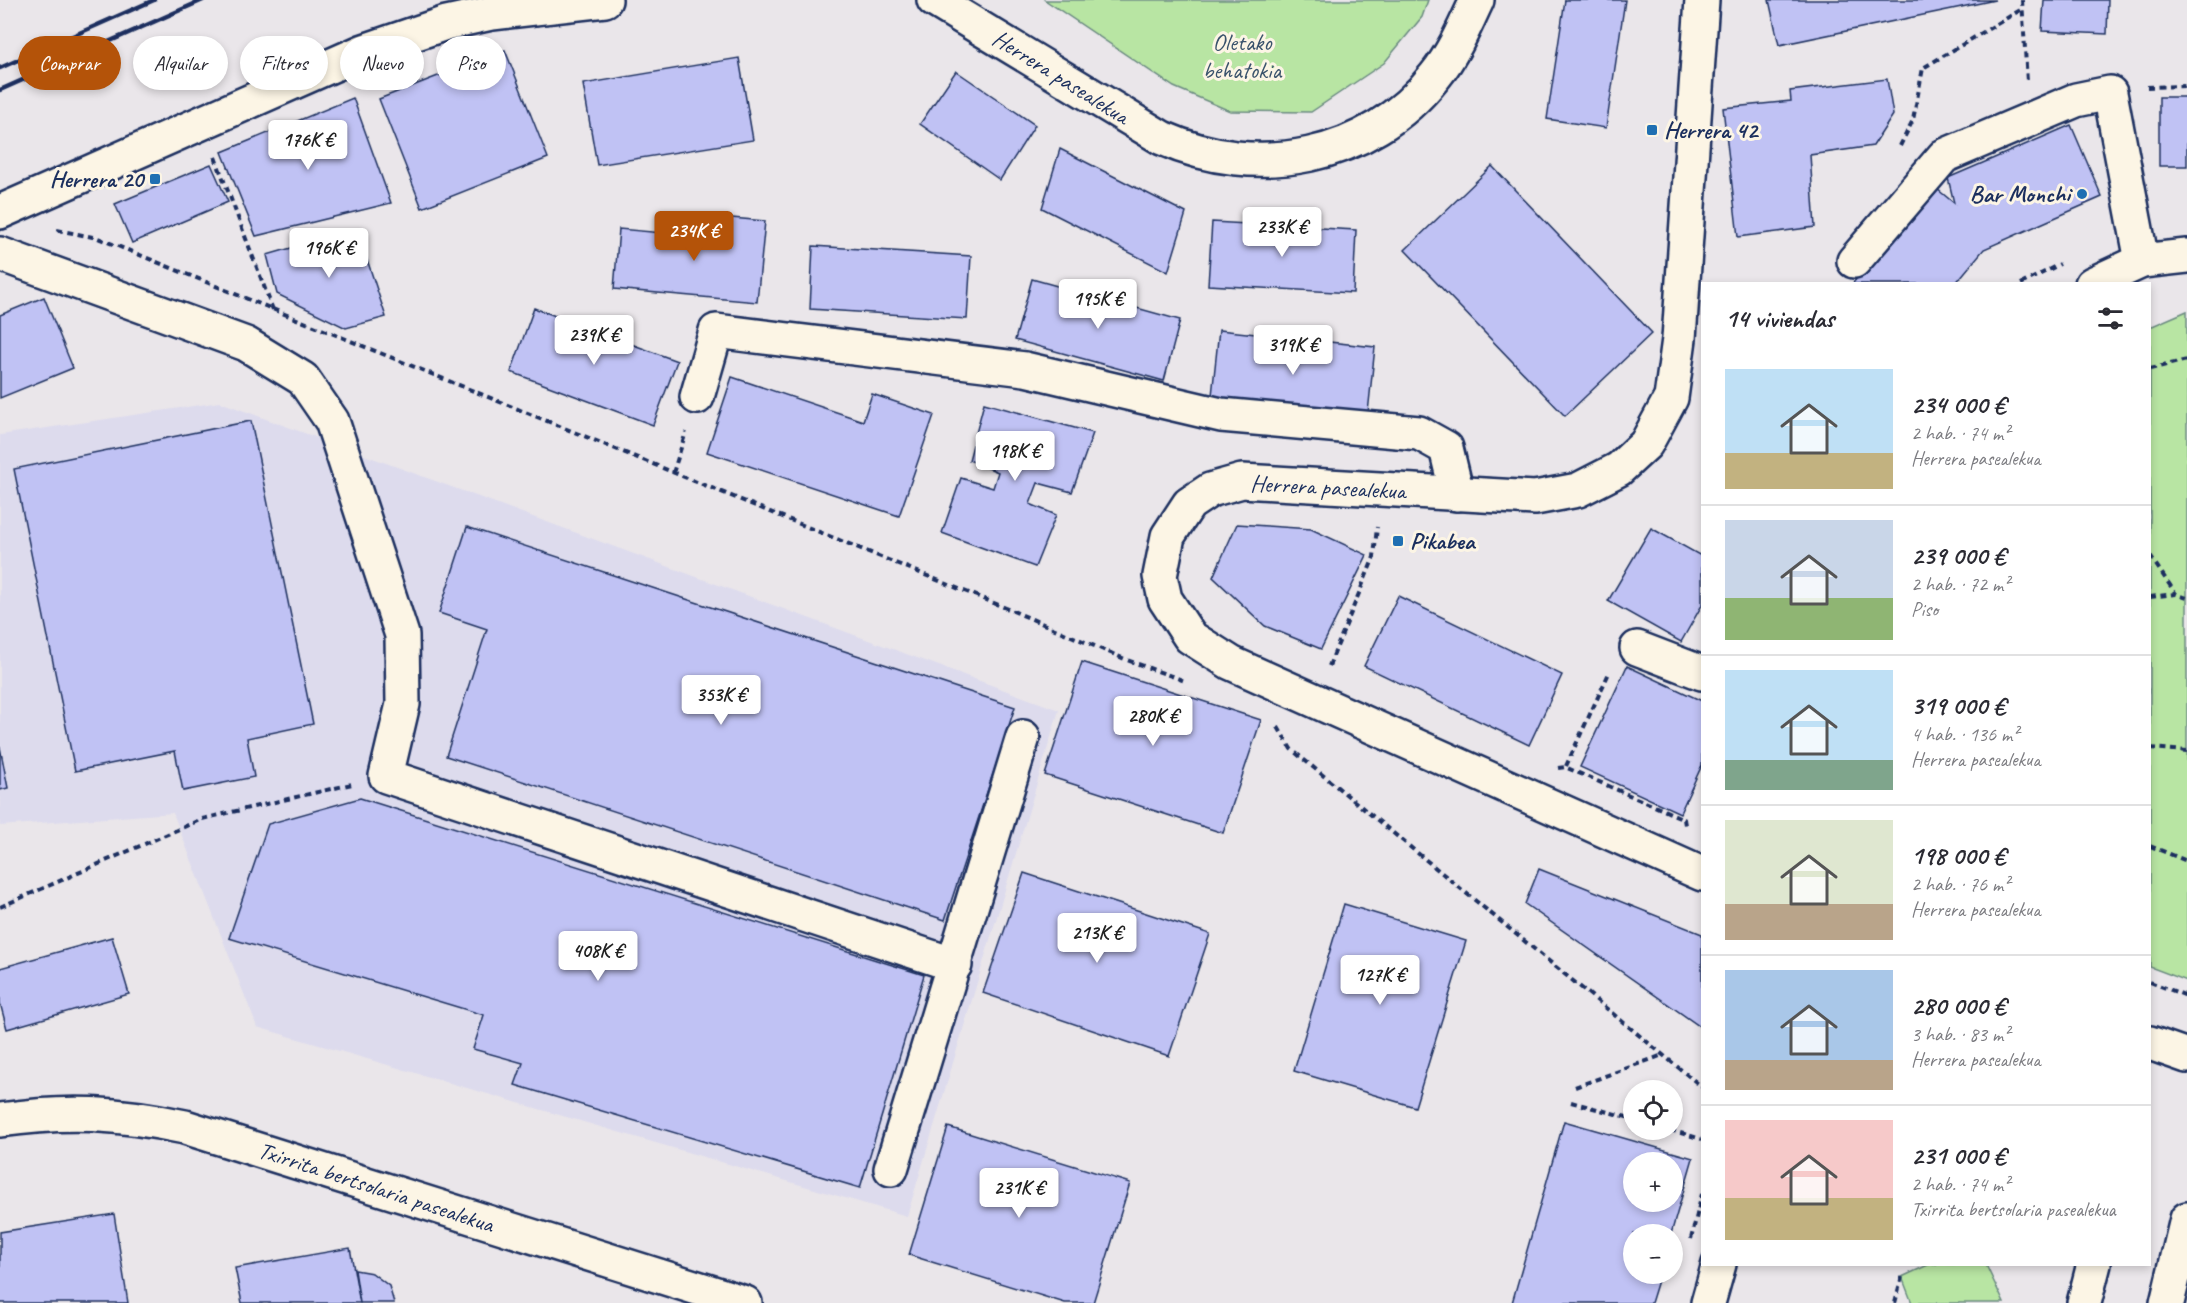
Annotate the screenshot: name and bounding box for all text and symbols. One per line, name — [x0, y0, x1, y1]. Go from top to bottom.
street label: Herrera pasealekua — [987, 23, 1137, 132]
park label: Oletako behatokia — [1203, 27, 1283, 85]
chip: Comprar — [18, 36, 121, 90]
chip: Alquilar — [133, 36, 228, 90]
chip: Filtros — [240, 36, 328, 90]
chip: Nuevo — [340, 36, 424, 90]
chip: Piso — [436, 36, 506, 90]
place label: Herrera 42 — [1664, 115, 1759, 145]
pin: 176K € — [259, 120, 357, 171]
marker: Herrera 42 — [1645, 123, 1659, 137]
text: 176K € — [282, 127, 334, 152]
place label: Herrera 20 — [50, 164, 145, 194]
marker: Herrera 20 — [148, 172, 162, 186]
place label: Bar Monchi — [1970, 179, 2073, 209]
marker: Bar Monchi — [2075, 187, 2089, 201]
pin: 233K € — [1233, 207, 1331, 258]
pin: 234K € — [645, 211, 743, 262]
text: 233K € — [1257, 214, 1308, 239]
text: 234K € — [669, 218, 720, 243]
pin: 196K € — [280, 228, 378, 279]
text: 196K € — [303, 235, 355, 260]
pin: 195K € — [1049, 279, 1147, 330]
text: 195K € — [1073, 286, 1123, 311]
text: 14 viviendas — [1725, 302, 1834, 335]
icon: filters — [2094, 302, 2127, 335]
pin: 239K € — [545, 315, 643, 366]
text: 239K € — [569, 322, 619, 347]
pin: 319K € — [1244, 325, 1342, 376]
text: 319K € — [1268, 332, 1318, 357]
text: 234 000 € — [1911, 388, 2005, 421]
icon: home — [1773, 393, 1845, 465]
text: 2 hab. · 74 m² — [1911, 421, 2009, 446]
pin: 198K € — [966, 431, 1064, 482]
text: 198K € — [990, 438, 1040, 463]
text: Herrera pasealekua — [1911, 446, 2041, 471]
street label: Herrera pasealekua — [1250, 468, 1409, 506]
place label: Pikabea — [1410, 526, 1477, 556]
marker: Pikabea — [1391, 534, 1405, 548]
text: 239 000 € — [1911, 539, 2005, 572]
icon: home — [1773, 544, 1845, 616]
text: 2 hab. · 72 m² — [1911, 572, 2009, 597]
text: Piso — [1911, 597, 1938, 622]
pin: 353K € — [672, 675, 770, 726]
text: 353K € — [696, 682, 746, 707]
text: 319 000 € — [1911, 689, 2005, 722]
icon: home — [1773, 694, 1845, 766]
pin: 280K € — [1104, 696, 1202, 747]
text: 280K € — [1128, 703, 1179, 728]
text: 4 hab. · 136 m² — [1911, 722, 2018, 747]
text: Herrera pasealekua — [1911, 747, 2041, 772]
text: 198 000 € — [1911, 839, 2005, 872]
icon: home — [1773, 844, 1845, 916]
text: 2 hab. · 76 m² — [1911, 872, 2009, 897]
text: Herrera pasealekua — [1911, 897, 2041, 922]
pin: 213K € — [1048, 913, 1146, 964]
text: 213K € — [1072, 920, 1123, 945]
pin: 408K € — [549, 931, 647, 982]
text: 408K € — [573, 938, 624, 963]
pin: 127K € — [1331, 955, 1429, 1006]
text: 127K € — [1355, 962, 1405, 987]
text: 280 000 € — [1911, 989, 2005, 1022]
icon: home — [1773, 994, 1845, 1066]
text: 3 hab. · 83 m² — [1911, 1022, 2009, 1047]
text: Herrera pasealekua — [1911, 1047, 2041, 1072]
map controls — [1623, 1080, 1683, 1284]
button: locate — [1623, 1080, 1683, 1140]
street label: Txirrita bertsolaria pasealekua — [255, 1135, 499, 1240]
text: 231 000 € — [1911, 1139, 2005, 1172]
icon: home — [1773, 1144, 1845, 1216]
button: + — [1623, 1152, 1683, 1212]
pin: 231K € — [970, 1168, 1068, 1219]
text: 2 hab. · 74 m² — [1911, 1172, 2009, 1197]
text: 231K € — [994, 1175, 1045, 1200]
text: Txirrita bertsolaria pasealekua — [1911, 1197, 2116, 1222]
button: − — [1623, 1224, 1683, 1284]

